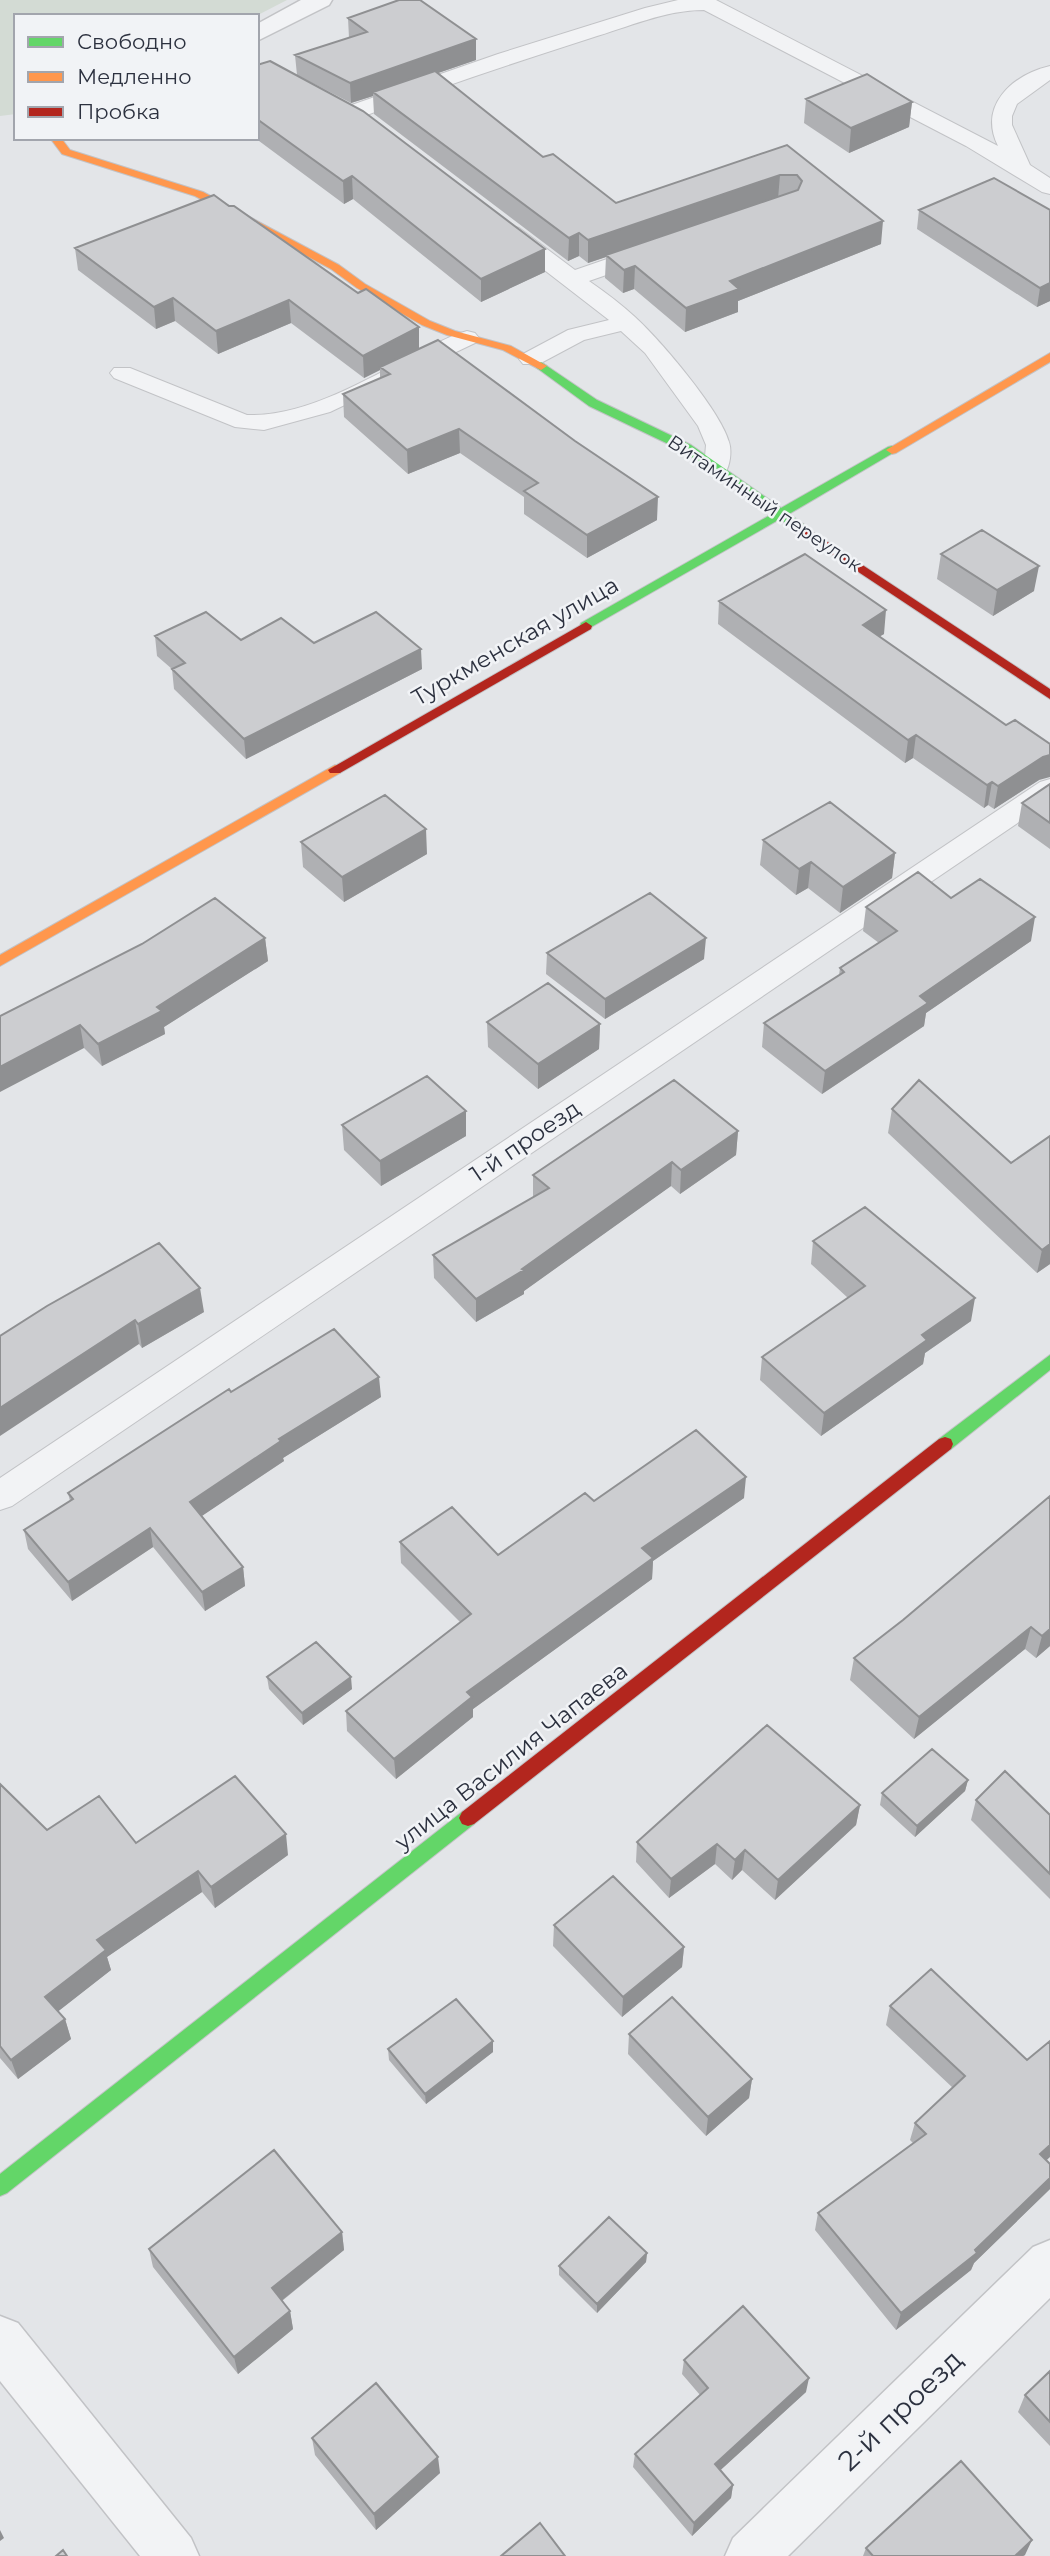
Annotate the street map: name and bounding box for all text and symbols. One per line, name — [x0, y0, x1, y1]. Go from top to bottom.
legend — [14, 14, 259, 140]
text: Свободно — [77, 29, 187, 54]
text: Медленно — [77, 64, 192, 89]
text: Пробка — [77, 99, 160, 124]
street label: Витаминный переулок — [664, 430, 866, 577]
street label: Туркменская улица — [407, 570, 623, 712]
street label: 1-й проезд — [465, 1094, 585, 1188]
street label: улица Василия Чапаева — [388, 1656, 633, 1856]
street label: 2-й проезд — [831, 2342, 969, 2478]

